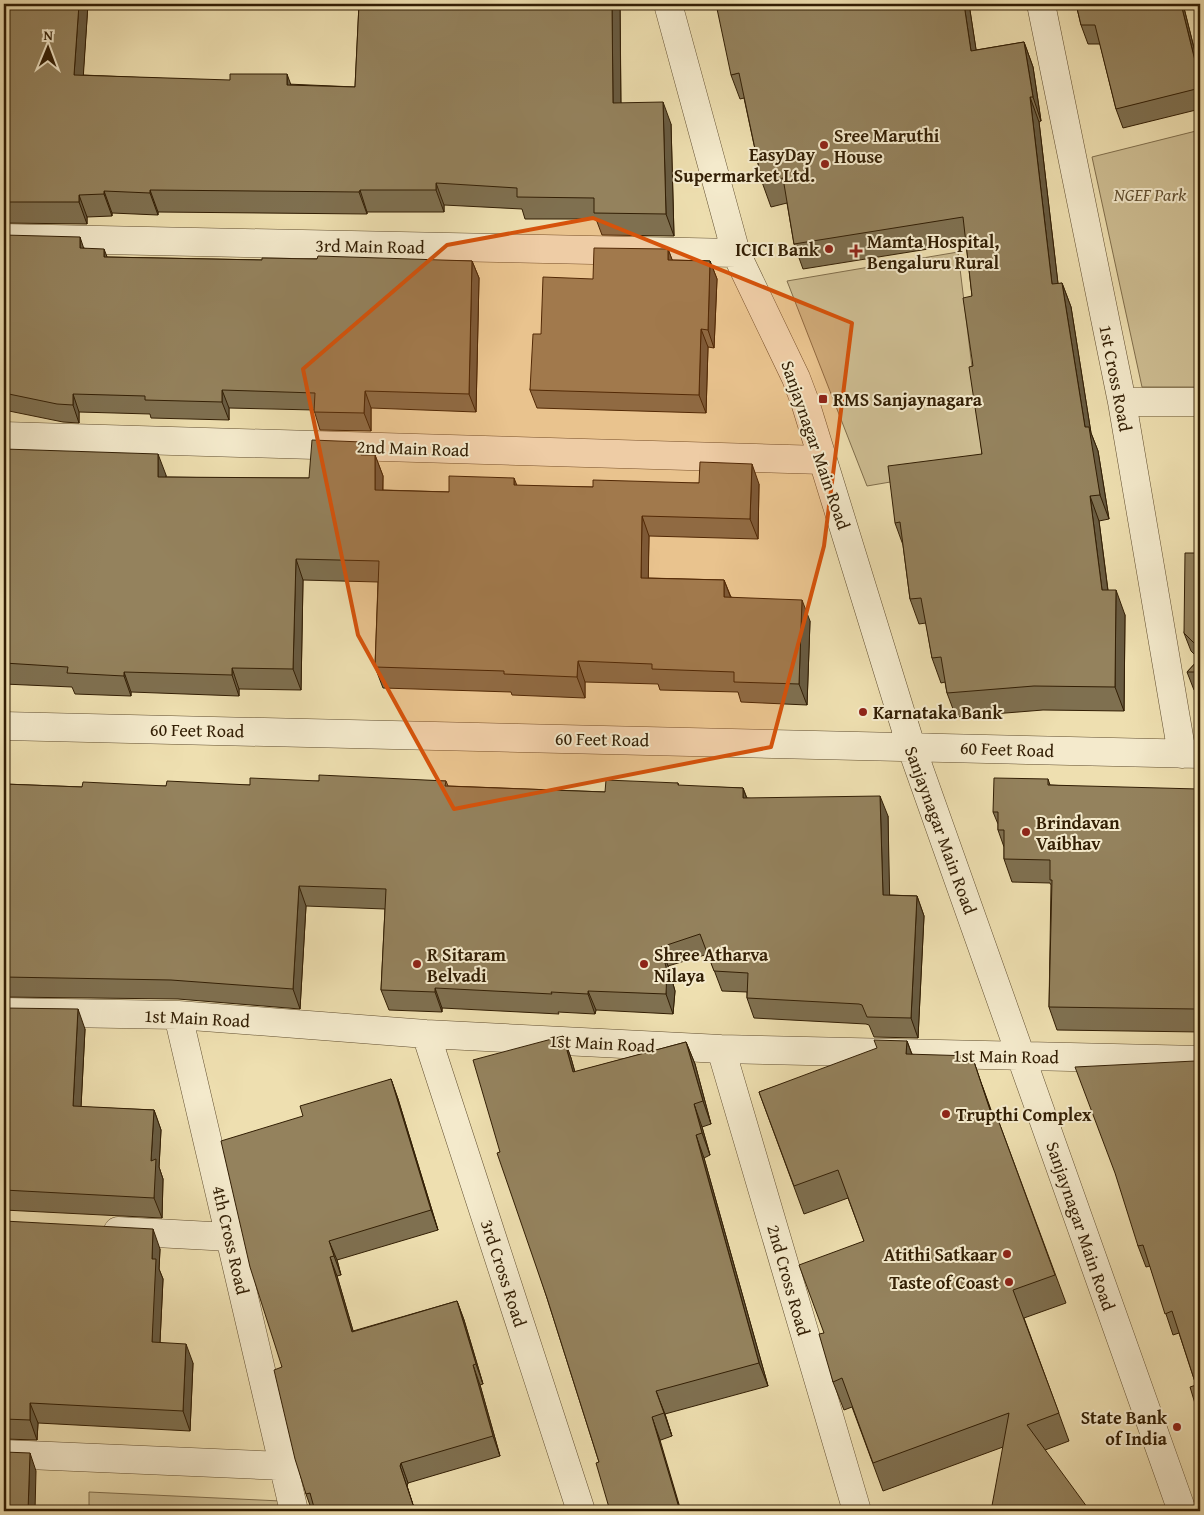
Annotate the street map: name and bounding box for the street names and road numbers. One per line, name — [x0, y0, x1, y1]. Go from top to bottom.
street label: 3rd Main Road — [315, 232, 425, 260]
street label: 1st Cross Road — [1092, 322, 1140, 434]
street label: Sanjaynagar Main Road — [774, 357, 858, 534]
street label: 2nd Main Road — [356, 433, 470, 463]
street label: 60 Feet Road — [150, 716, 245, 744]
street label: 60 Feet Road — [555, 725, 650, 753]
street label: 60 Feet Road — [959, 734, 1055, 764]
street label: Sanjaynagar Main Road — [898, 742, 984, 918]
street label: 1st Main Road — [143, 1002, 251, 1034]
street label: 1st Main Road — [548, 1027, 656, 1059]
street label: 1st Main Road — [953, 1042, 1060, 1070]
street label: Sanjaynagar Main Road — [1039, 1138, 1123, 1315]
street label: 4th Cross Road — [205, 1183, 257, 1298]
street label: 3rd Cross Road — [474, 1216, 534, 1331]
street label: 2nd Cross Road — [760, 1221, 818, 1339]

